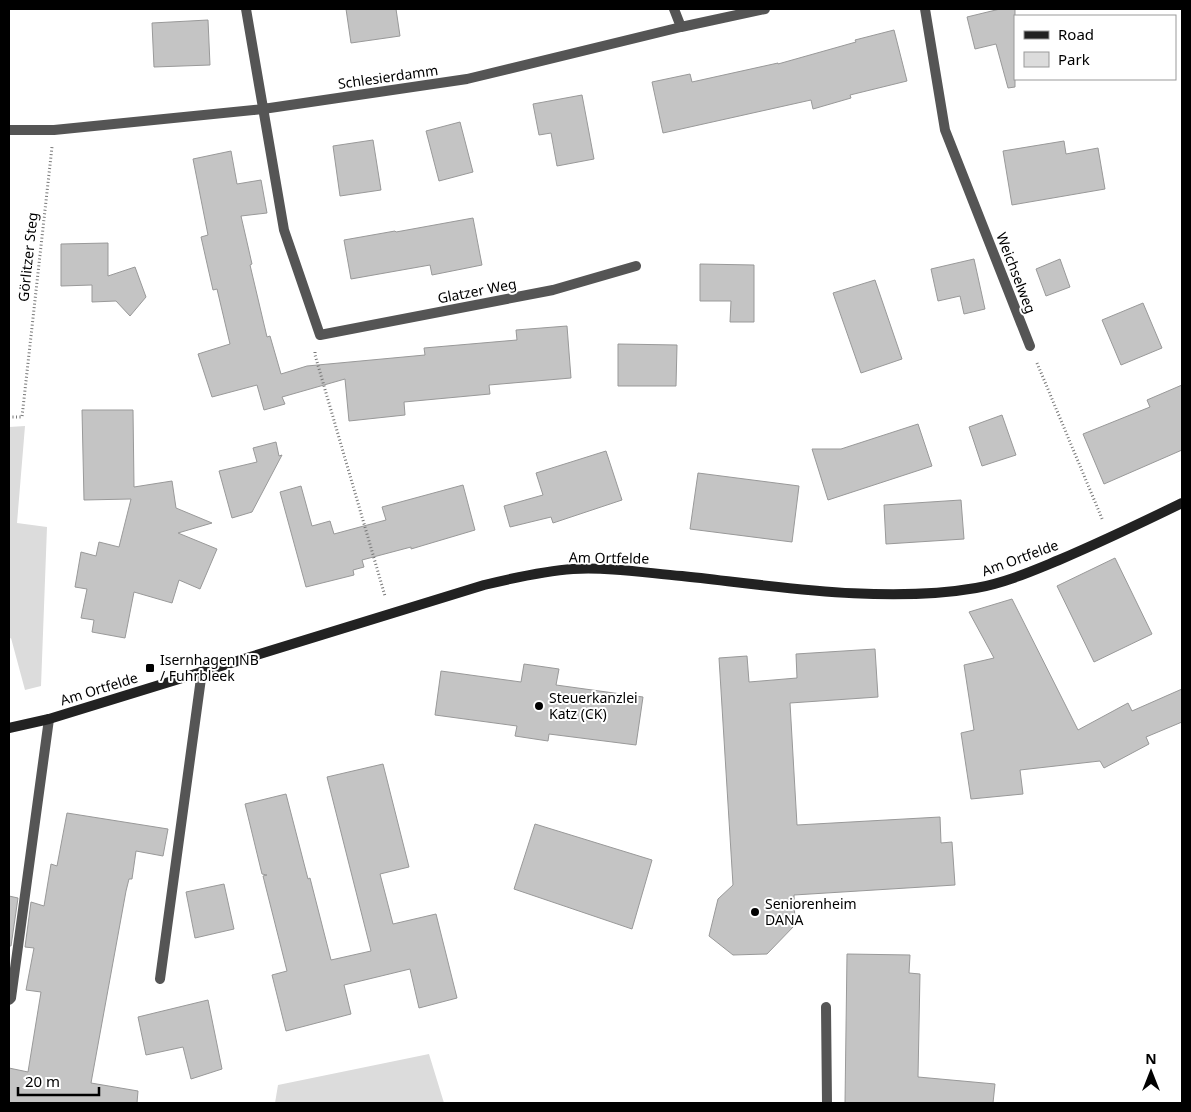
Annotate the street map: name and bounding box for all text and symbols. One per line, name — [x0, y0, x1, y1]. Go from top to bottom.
legend — [1014, 15, 1176, 80]
text: Road — [1058, 24, 1094, 44]
text: Park — [1058, 49, 1090, 69]
street label: Schlesierdamm — [337, 60, 439, 93]
street label: Görlitzer Steg — [13, 211, 42, 303]
street label: Weichselweg — [992, 230, 1041, 316]
street label: Glatzer Weg — [436, 274, 518, 307]
street label: Am Ortfelde — [979, 535, 1061, 580]
street label: Am Ortfelde — [569, 547, 649, 568]
place label: Isernhagen NB / Fuhrbleek — [160, 650, 259, 685]
marker: Isernhagen NB / Fuhrbleek — [144, 662, 156, 674]
street label: Am Ortfelde — [58, 668, 140, 709]
place label: Steuerkanzlei Katz (CK) — [549, 688, 638, 723]
marker: Steuerkanzlei Katz (CK) — [533, 700, 545, 712]
place label: Seniorenheim DANA — [765, 894, 857, 929]
marker: Seniorenheim DANA — [749, 906, 761, 918]
north arrow — [1126, 1047, 1176, 1097]
text: N — [1145, 1049, 1157, 1068]
scale bar — [18, 1064, 99, 1096]
text: 20 m — [25, 1071, 60, 1091]

